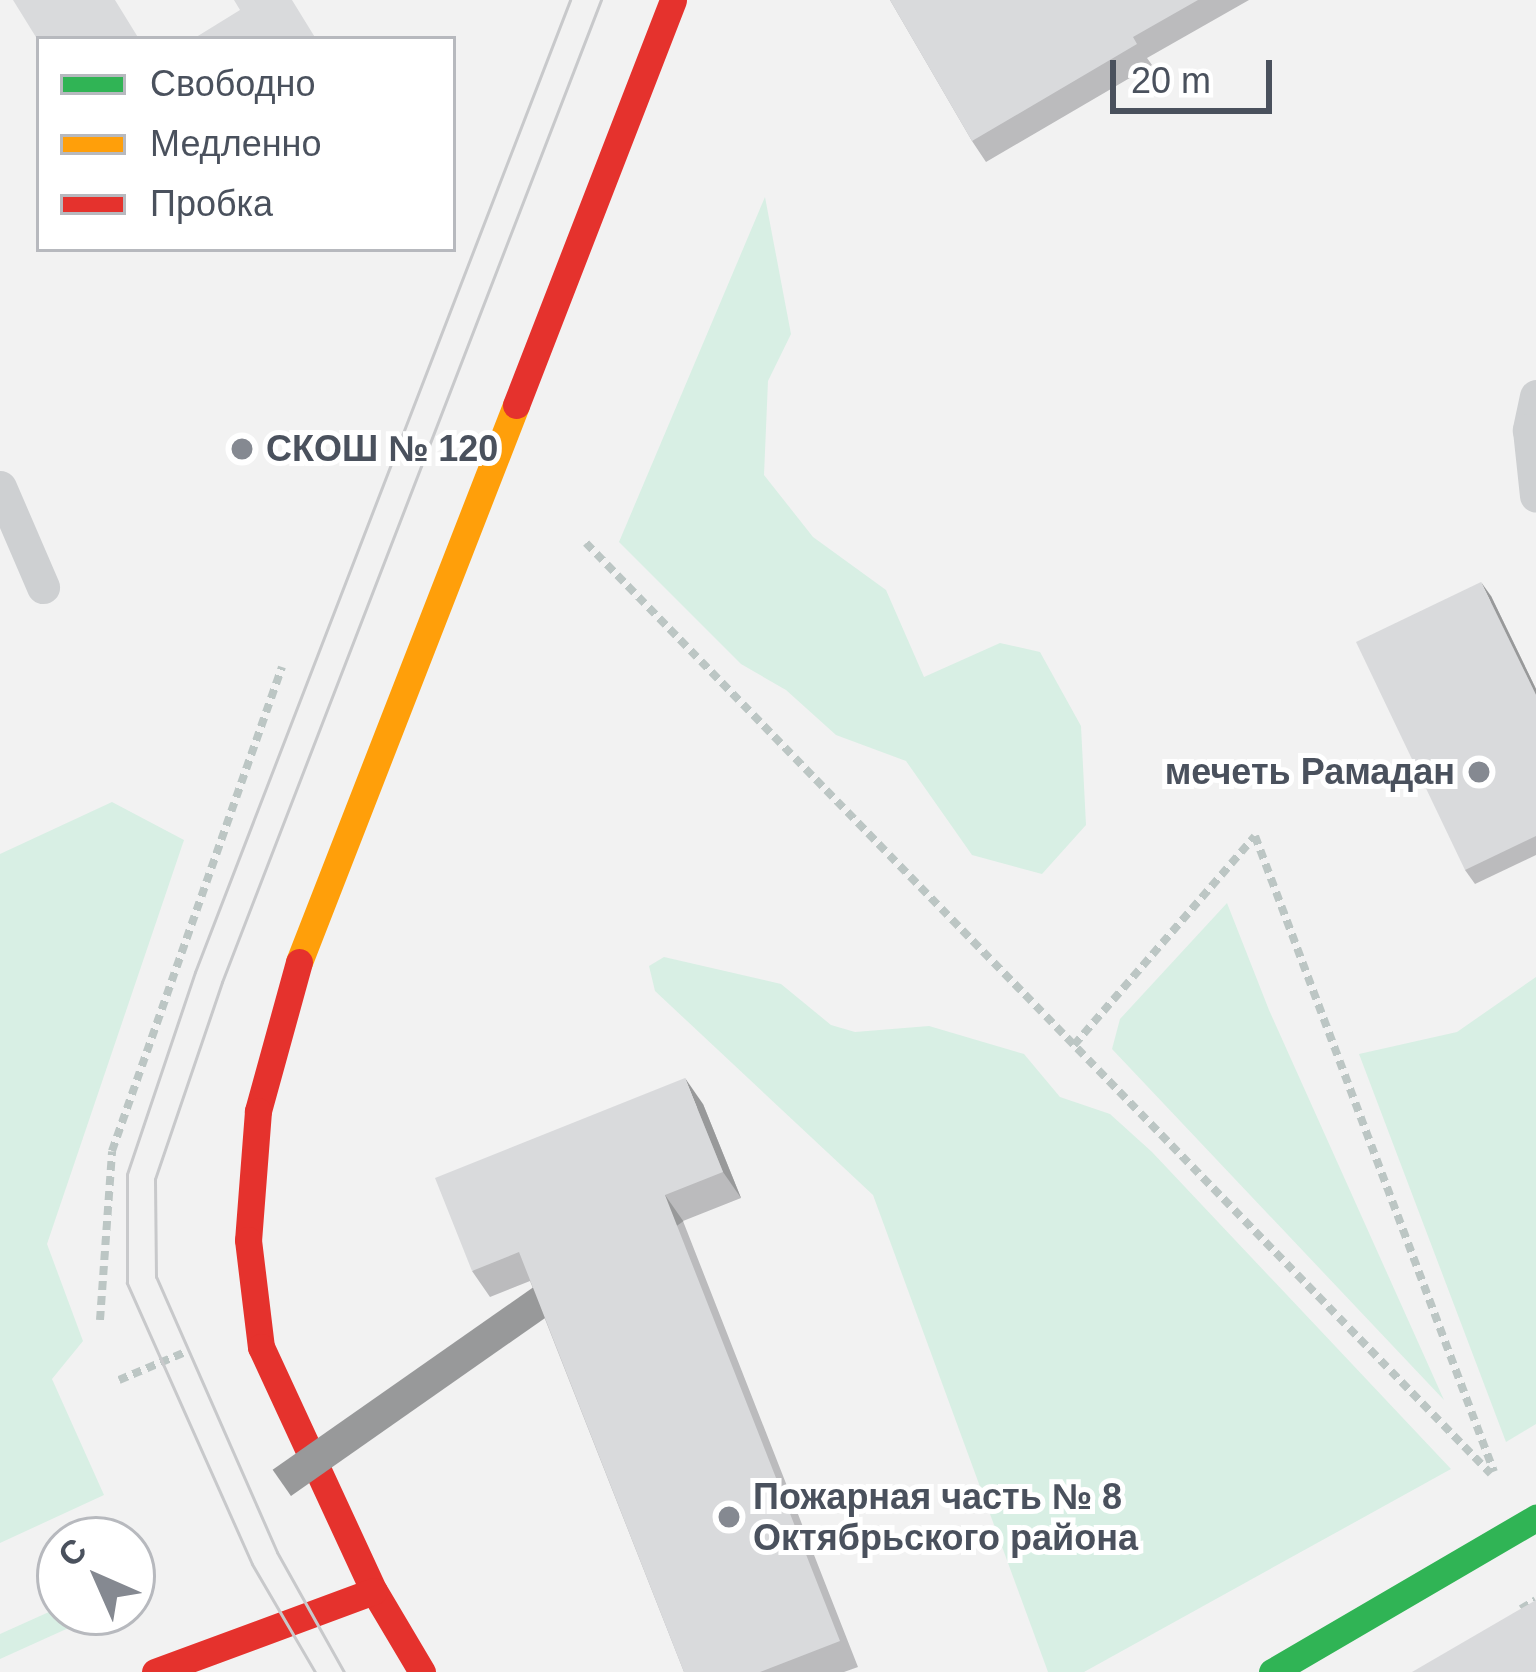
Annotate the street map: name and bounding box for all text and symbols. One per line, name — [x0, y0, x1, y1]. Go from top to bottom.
legend — [36, 36, 456, 252]
scale bar — [1116, 36, 1278, 110]
text: 20 m — [1131, 60, 1211, 101]
text: Свободно — [150, 63, 316, 104]
text: Медленно — [150, 123, 321, 164]
text: Пробка — [150, 183, 273, 224]
place label: СКОШ № 120 — [266, 427, 498, 471]
marker: СКОШ № 120 — [229, 436, 255, 462]
place label: мечеть Рамадан — [1165, 750, 1455, 794]
marker: мечеть Рамадан — [1466, 759, 1492, 785]
place label: Пожарная часть № 8 Октябрьского района — [753, 1474, 1138, 1559]
marker: Пожарная часть № 8 Октябрьского района — [716, 1504, 742, 1530]
north arrow — [36, 1516, 156, 1636]
text: С — [51, 1531, 94, 1574]

